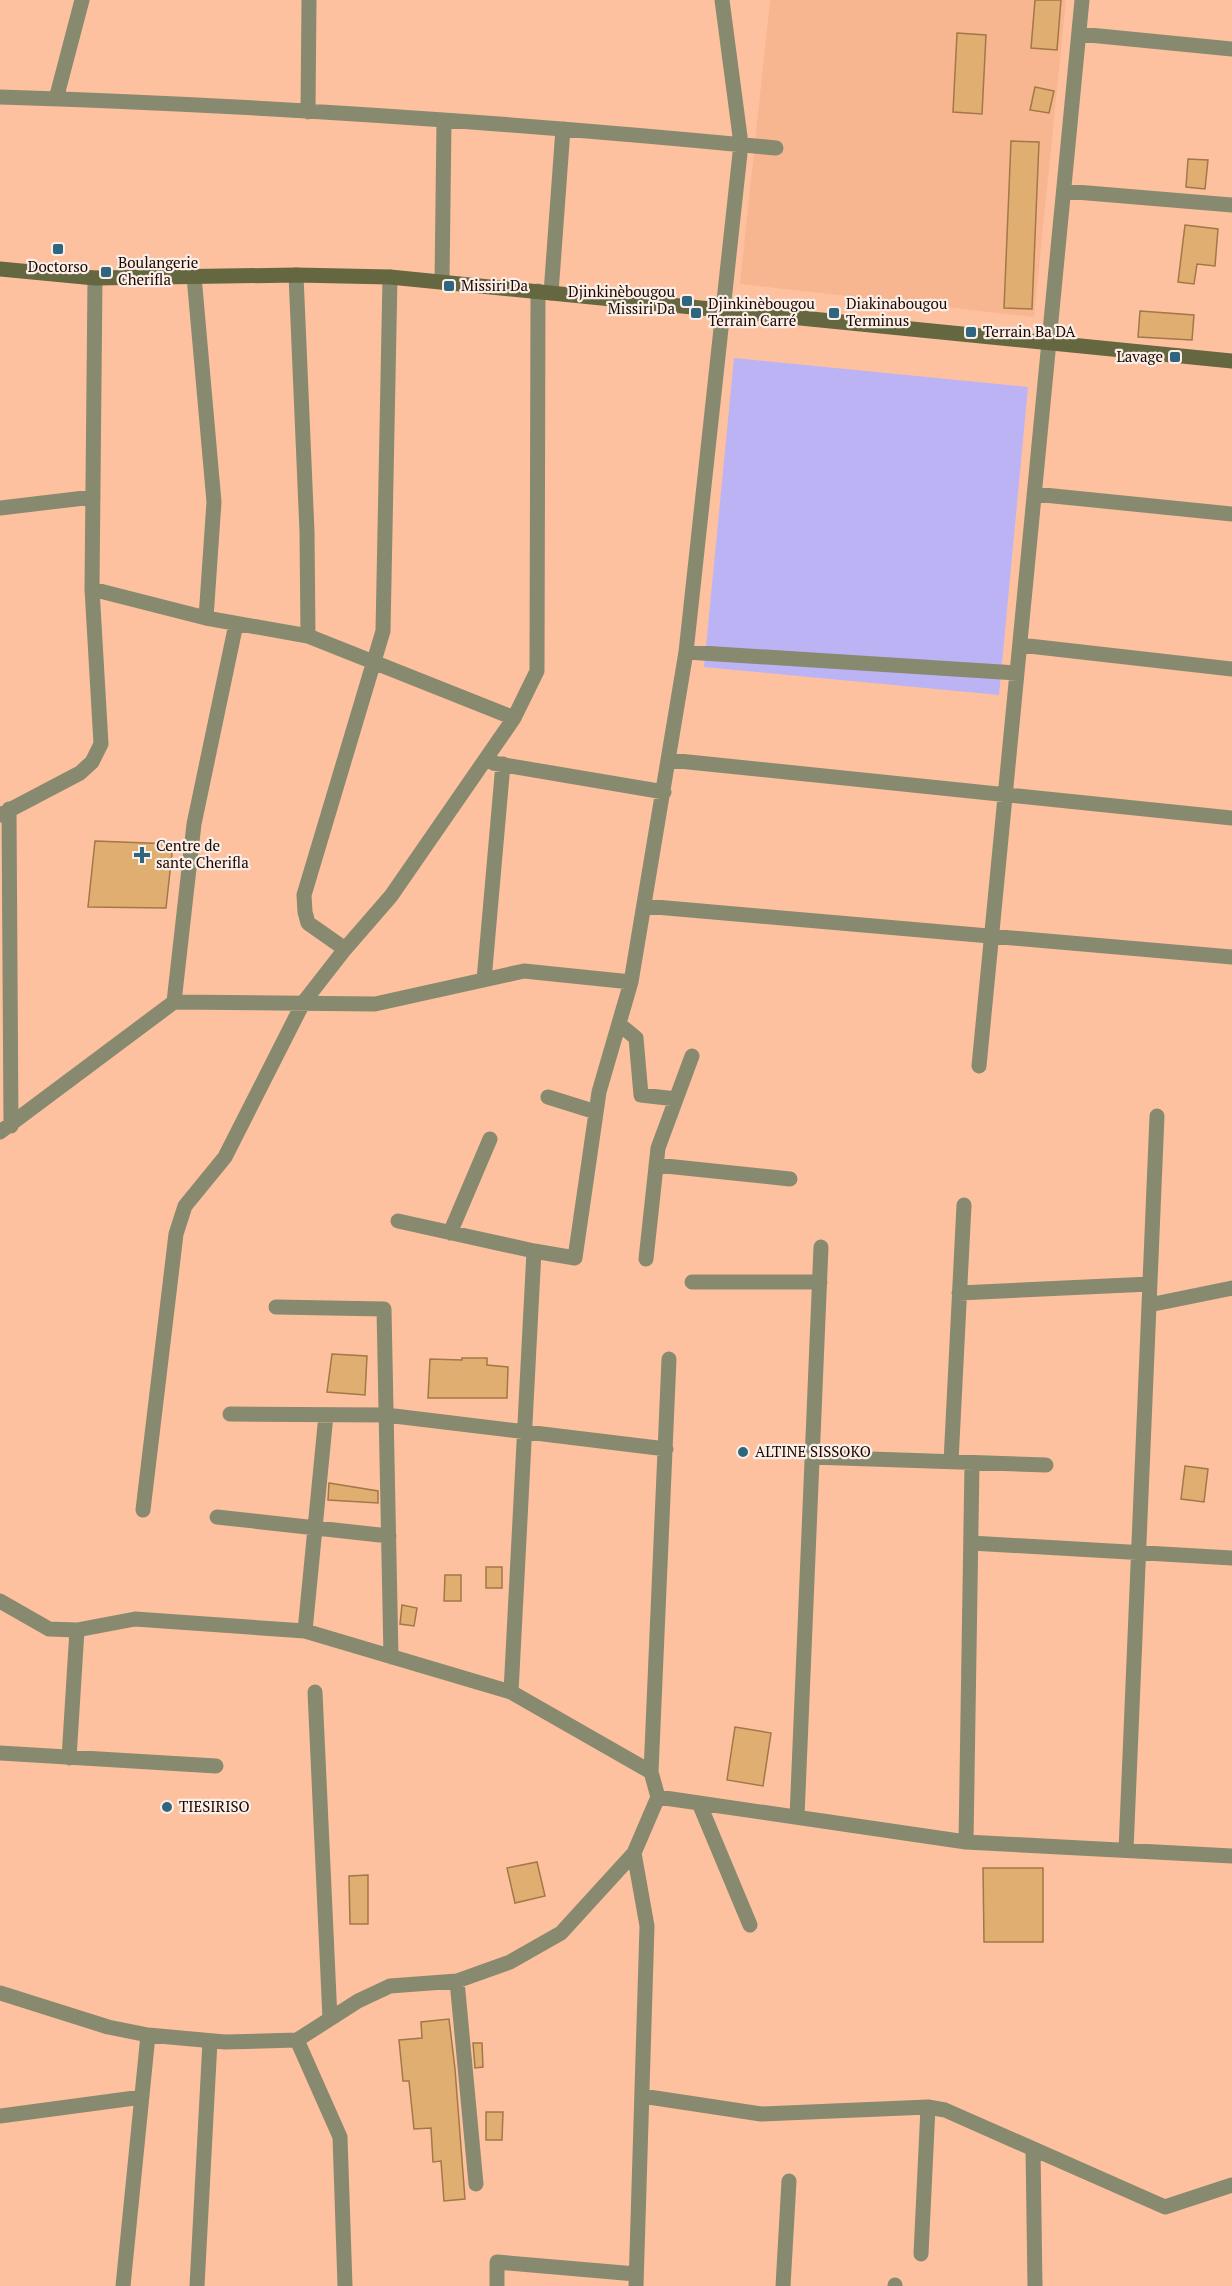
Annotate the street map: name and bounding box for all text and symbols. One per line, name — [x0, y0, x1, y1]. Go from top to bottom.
marker: Doctorso — [51, 242, 65, 256]
place label: Boulangerie Cherifla — [118, 252, 198, 289]
place label: Doctorso — [28, 256, 88, 276]
marker: Boulangerie Cherifla — [99, 265, 113, 279]
place label: Missiri Da — [461, 275, 529, 295]
marker: Missiri Da — [442, 279, 456, 293]
place label: Djinkinèbougou Missiri Da — [568, 281, 675, 318]
place label: Djinkinèbougou Terrain Carré — [708, 293, 815, 330]
place label: Diakinabougou Terminus — [846, 293, 948, 330]
marker: Djinkinèbougou Missiri Da — [680, 294, 694, 308]
marker: Djinkinèbougou Terrain Carré — [689, 306, 703, 320]
marker: Diakinabougou Terminus — [827, 306, 841, 320]
place label: Terrain Ba DA — [983, 321, 1076, 341]
marker: Terrain Ba DA — [964, 325, 978, 339]
place label: Lavage — [1117, 346, 1163, 366]
marker: Lavage — [1168, 350, 1182, 364]
place label: Centre de sante Cherifla — [156, 835, 249, 872]
marker: Centre de sante Cherifla — [133, 846, 151, 864]
place label: ALTINE SISSOKO — [755, 1441, 871, 1461]
marker: ALTINE SISSOKO — [736, 1445, 750, 1459]
place label: TIESIRISO — [179, 1796, 250, 1816]
marker: TIESIRISO — [160, 1800, 174, 1814]

